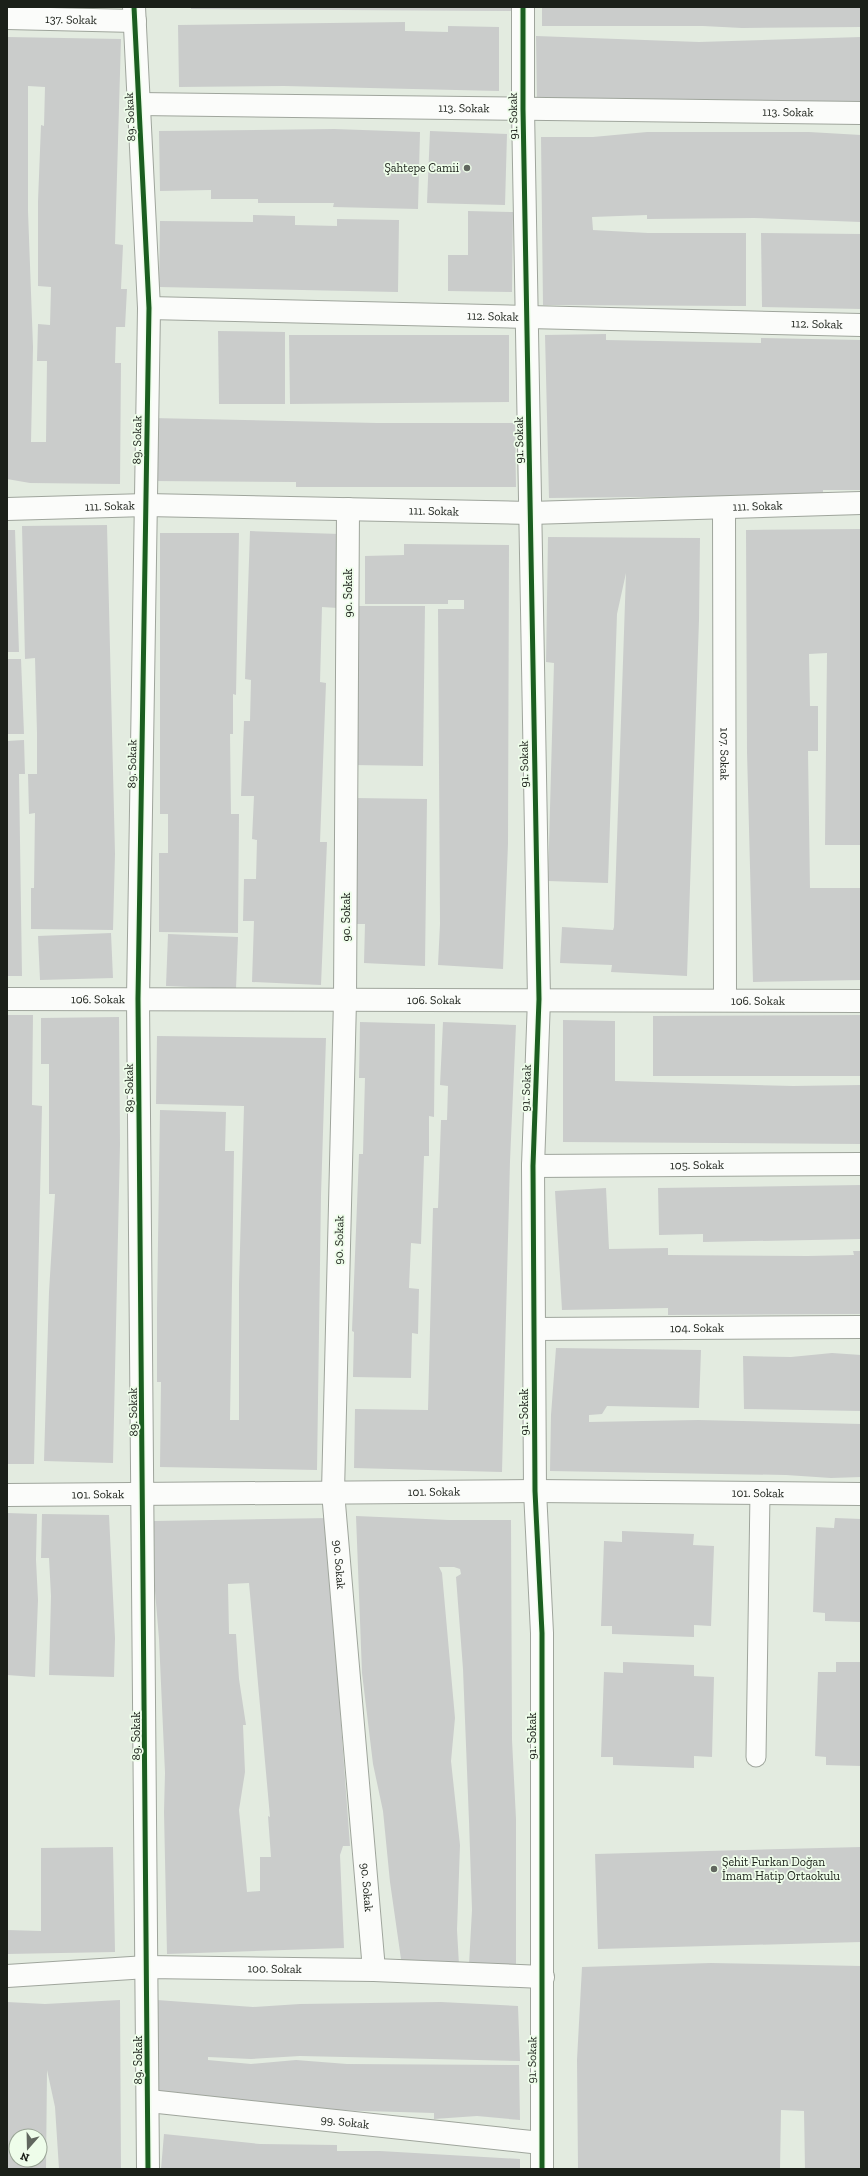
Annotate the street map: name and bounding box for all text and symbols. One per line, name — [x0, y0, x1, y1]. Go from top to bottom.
street label: 137. Sokak — [45, 12, 98, 27]
street label: 89. Sokak — [122, 91, 138, 142]
street label: 91. Sokak — [506, 92, 520, 140]
street label: 113. Sokak — [438, 101, 490, 115]
street label: 113. Sokak — [762, 105, 814, 119]
place label: Şahtepe Camii — [384, 161, 460, 175]
marker: Şahtepe Camii — [462, 163, 472, 173]
street label: 112. Sokak — [467, 309, 520, 324]
street label: 112. Sokak — [791, 316, 844, 332]
street label: 89. Sokak — [130, 415, 144, 465]
street label: 91. Sokak — [512, 416, 526, 464]
street label: 111. Sokak — [85, 498, 136, 514]
street label: 111. Sokak — [733, 498, 784, 514]
street label: 111. Sokak — [409, 503, 460, 519]
street label: 90. Sokak — [341, 568, 355, 618]
street label: 107. Sokak — [717, 728, 732, 781]
street label: 89. Sokak — [125, 739, 139, 789]
street label: 91. Sokak — [517, 740, 531, 788]
street label: 90. Sokak — [339, 892, 353, 942]
street label: 106. Sokak — [71, 992, 126, 1006]
street label: 106. Sokak — [407, 993, 462, 1007]
street label: 106. Sokak — [731, 994, 786, 1008]
street label: 89. Sokak — [122, 1063, 136, 1113]
street label: 91. Sokak — [518, 1063, 534, 1112]
street label: 105. Sokak — [670, 1158, 725, 1172]
street label: 90. Sokak — [332, 1215, 346, 1265]
street label: 104. Sokak — [670, 1321, 725, 1335]
street label: 89. Sokak — [126, 1387, 140, 1437]
street label: 91. Sokak — [517, 1388, 531, 1436]
street label: 101. Sokak — [408, 1485, 461, 1499]
street label: 101. Sokak — [732, 1486, 785, 1500]
street label: 101. Sokak — [72, 1487, 125, 1502]
street label: 90. Sokak — [330, 1539, 348, 1590]
street label: 89. Sokak — [129, 1711, 143, 1760]
street label: 91. Sokak — [525, 1712, 539, 1760]
place label: Şehit Furkan Doğan İmam Hatip Ortaokulu — [722, 1855, 840, 1883]
street label: 90. Sokak — [358, 1862, 376, 1913]
marker: Şehit Furkan Doğan İmam Hatip Ortaokulu — [709, 1864, 719, 1874]
street label: 100. Sokak — [247, 1961, 303, 1976]
street label: 89. Sokak — [131, 2035, 145, 2084]
street label: 91. Sokak — [525, 2036, 539, 2084]
street label: 99. Sokak — [320, 2112, 371, 2132]
north arrow — [8, 2128, 48, 2168]
text: N — [18, 2149, 31, 2164]

